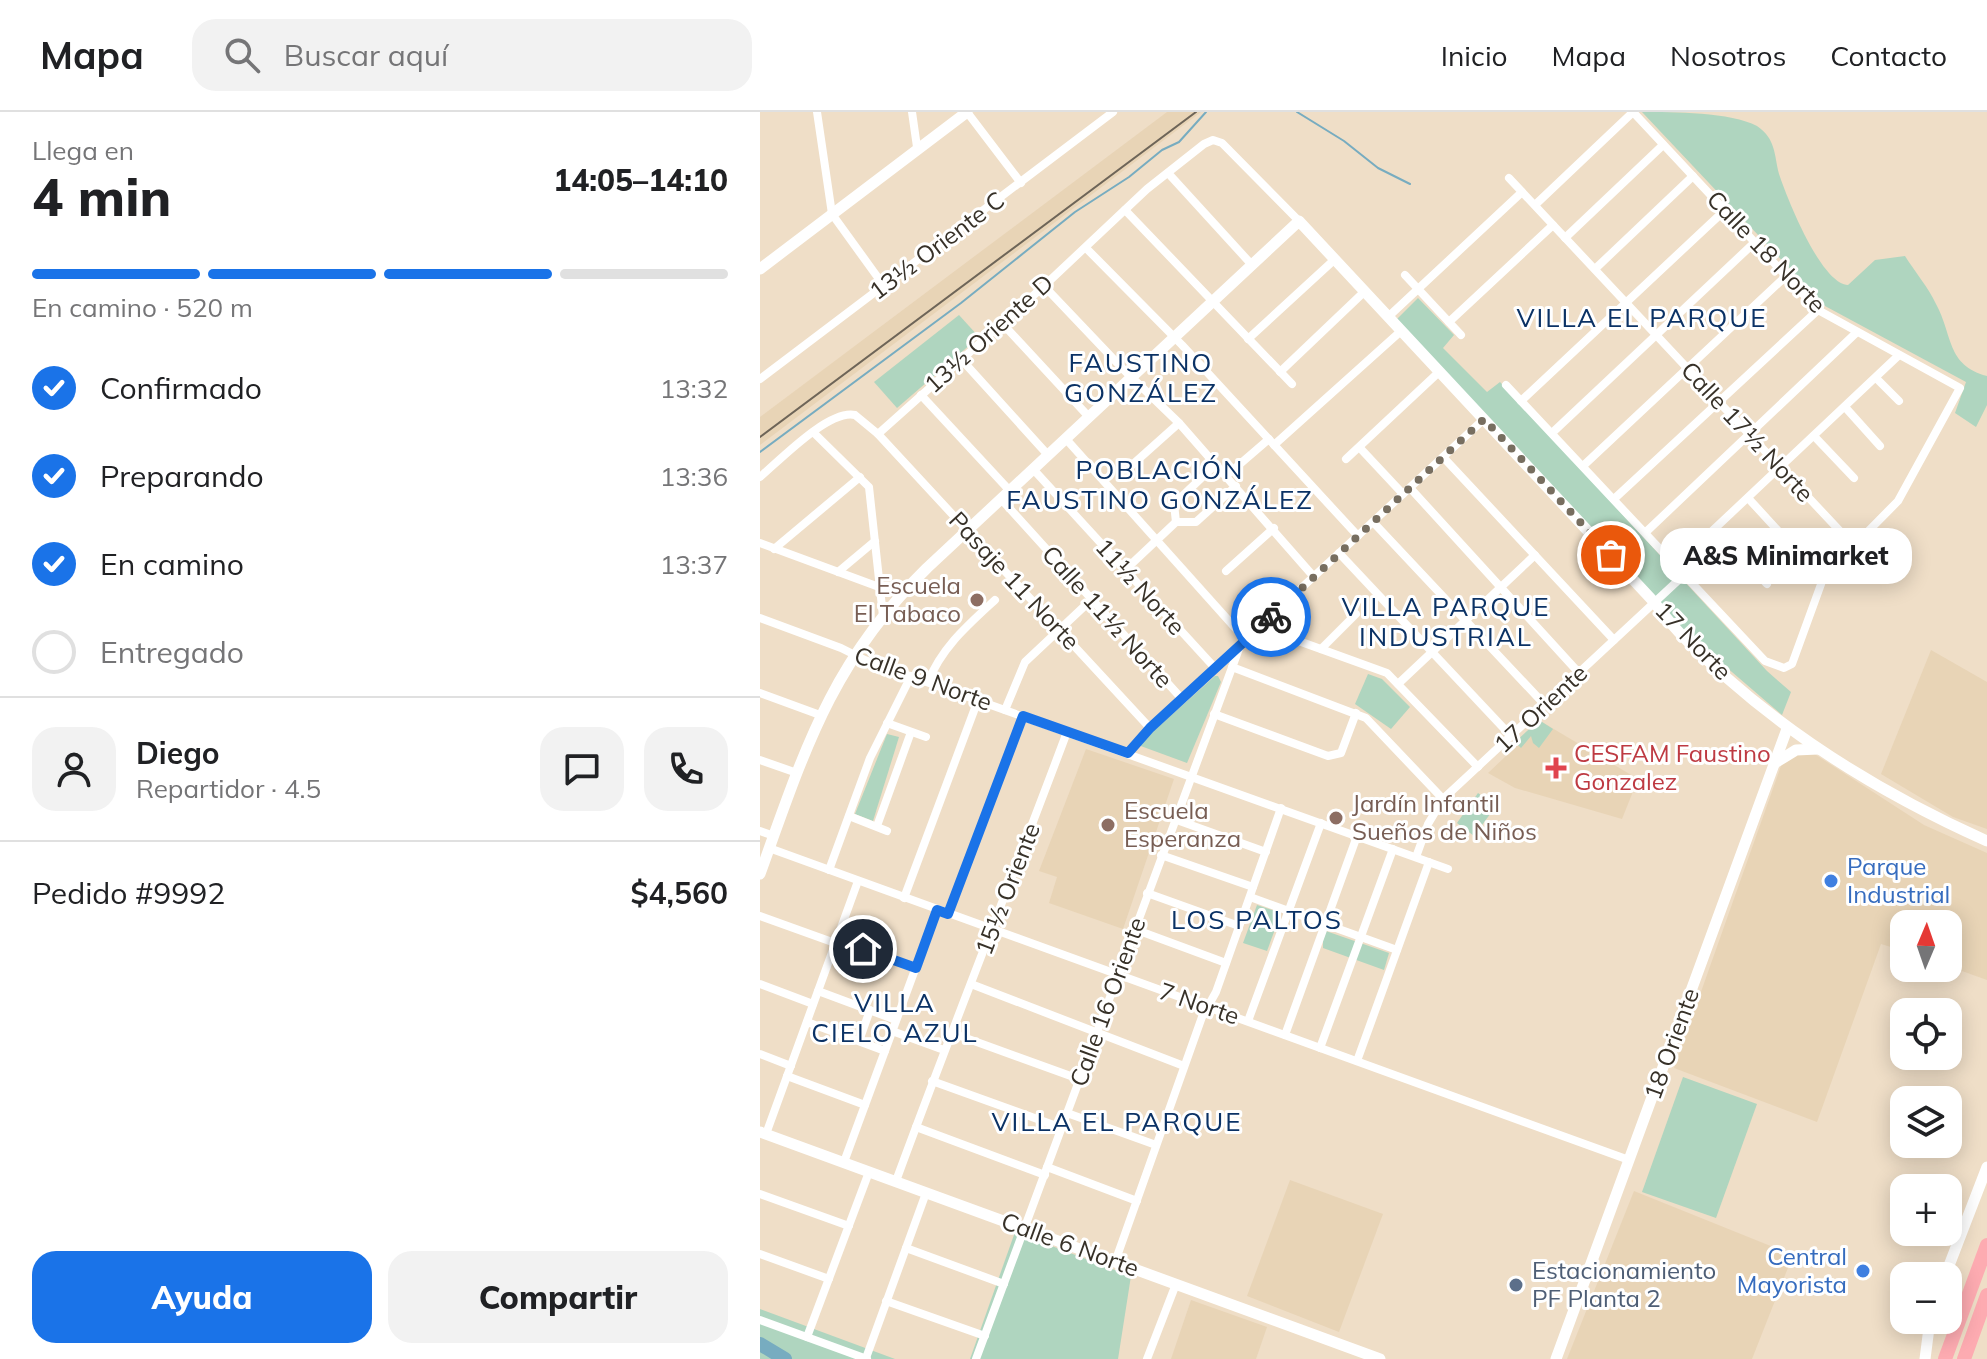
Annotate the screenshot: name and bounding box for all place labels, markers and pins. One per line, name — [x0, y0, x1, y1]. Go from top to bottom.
pin — [1577, 521, 1645, 589]
callout: A&S Minimarket — [1659, 527, 1911, 583]
place label: Escuela El Tabaco — [854, 570, 961, 628]
marker: Escuela El Tabaco — [968, 591, 986, 609]
place label: CESFAM Faustino Gonzalez — [1574, 738, 1771, 796]
marker: CESFAM Faustino Gonzalez — [1545, 757, 1567, 779]
place label: Jardín Infantil Sueños de Niños — [1352, 788, 1537, 846]
place label: Escuela Esperanza — [1124, 795, 1241, 853]
marker: Jardín Infantil Sueños de Niños — [1327, 809, 1345, 827]
marker: Escuela Esperanza — [1099, 816, 1117, 834]
place label: Parque Industrial — [1847, 851, 1950, 909]
marker: Parque Industrial — [1822, 872, 1840, 890]
pin — [829, 915, 897, 983]
place label: Central Mayorista — [1737, 1241, 1847, 1299]
place label: Estacionamiento PF Planta 2 — [1532, 1255, 1716, 1313]
marker: Central Mayorista — [1854, 1262, 1872, 1280]
marker: Estacionamiento PF Planta 2 — [1507, 1276, 1525, 1294]

